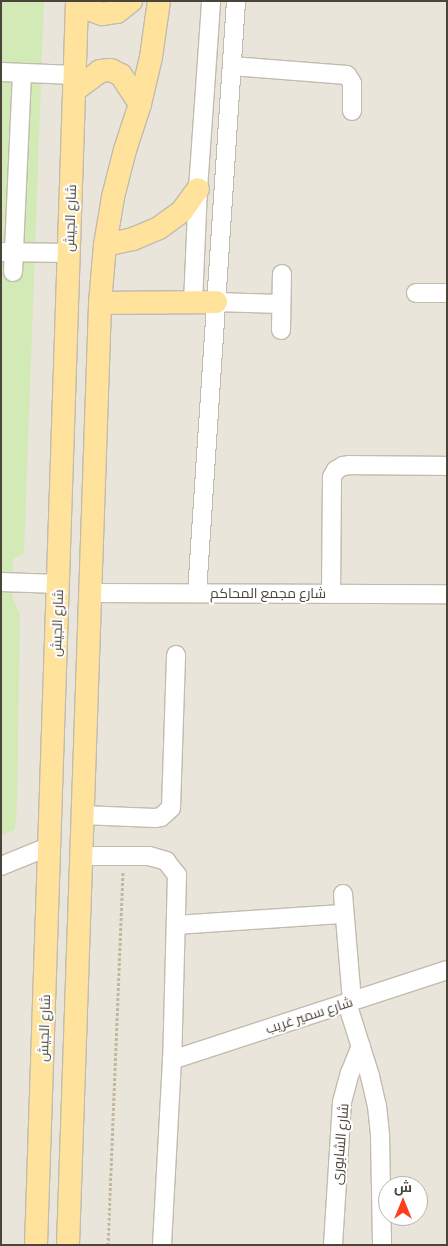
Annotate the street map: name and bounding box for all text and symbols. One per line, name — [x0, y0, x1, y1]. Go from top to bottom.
street label: شارع الجيش — [60, 184, 80, 252]
street label: شارع مجمع المحاكم — [210, 585, 326, 601]
street label: شارع الجيش — [47, 589, 67, 657]
street label: شارع سمير غريب — [263, 993, 355, 1037]
street label: شارع الجيش — [34, 994, 54, 1062]
street label: شارع الشابورى — [328, 1103, 352, 1185]
north arrow — [378, 1176, 428, 1226]
text: ش — [394, 1178, 412, 1195]

